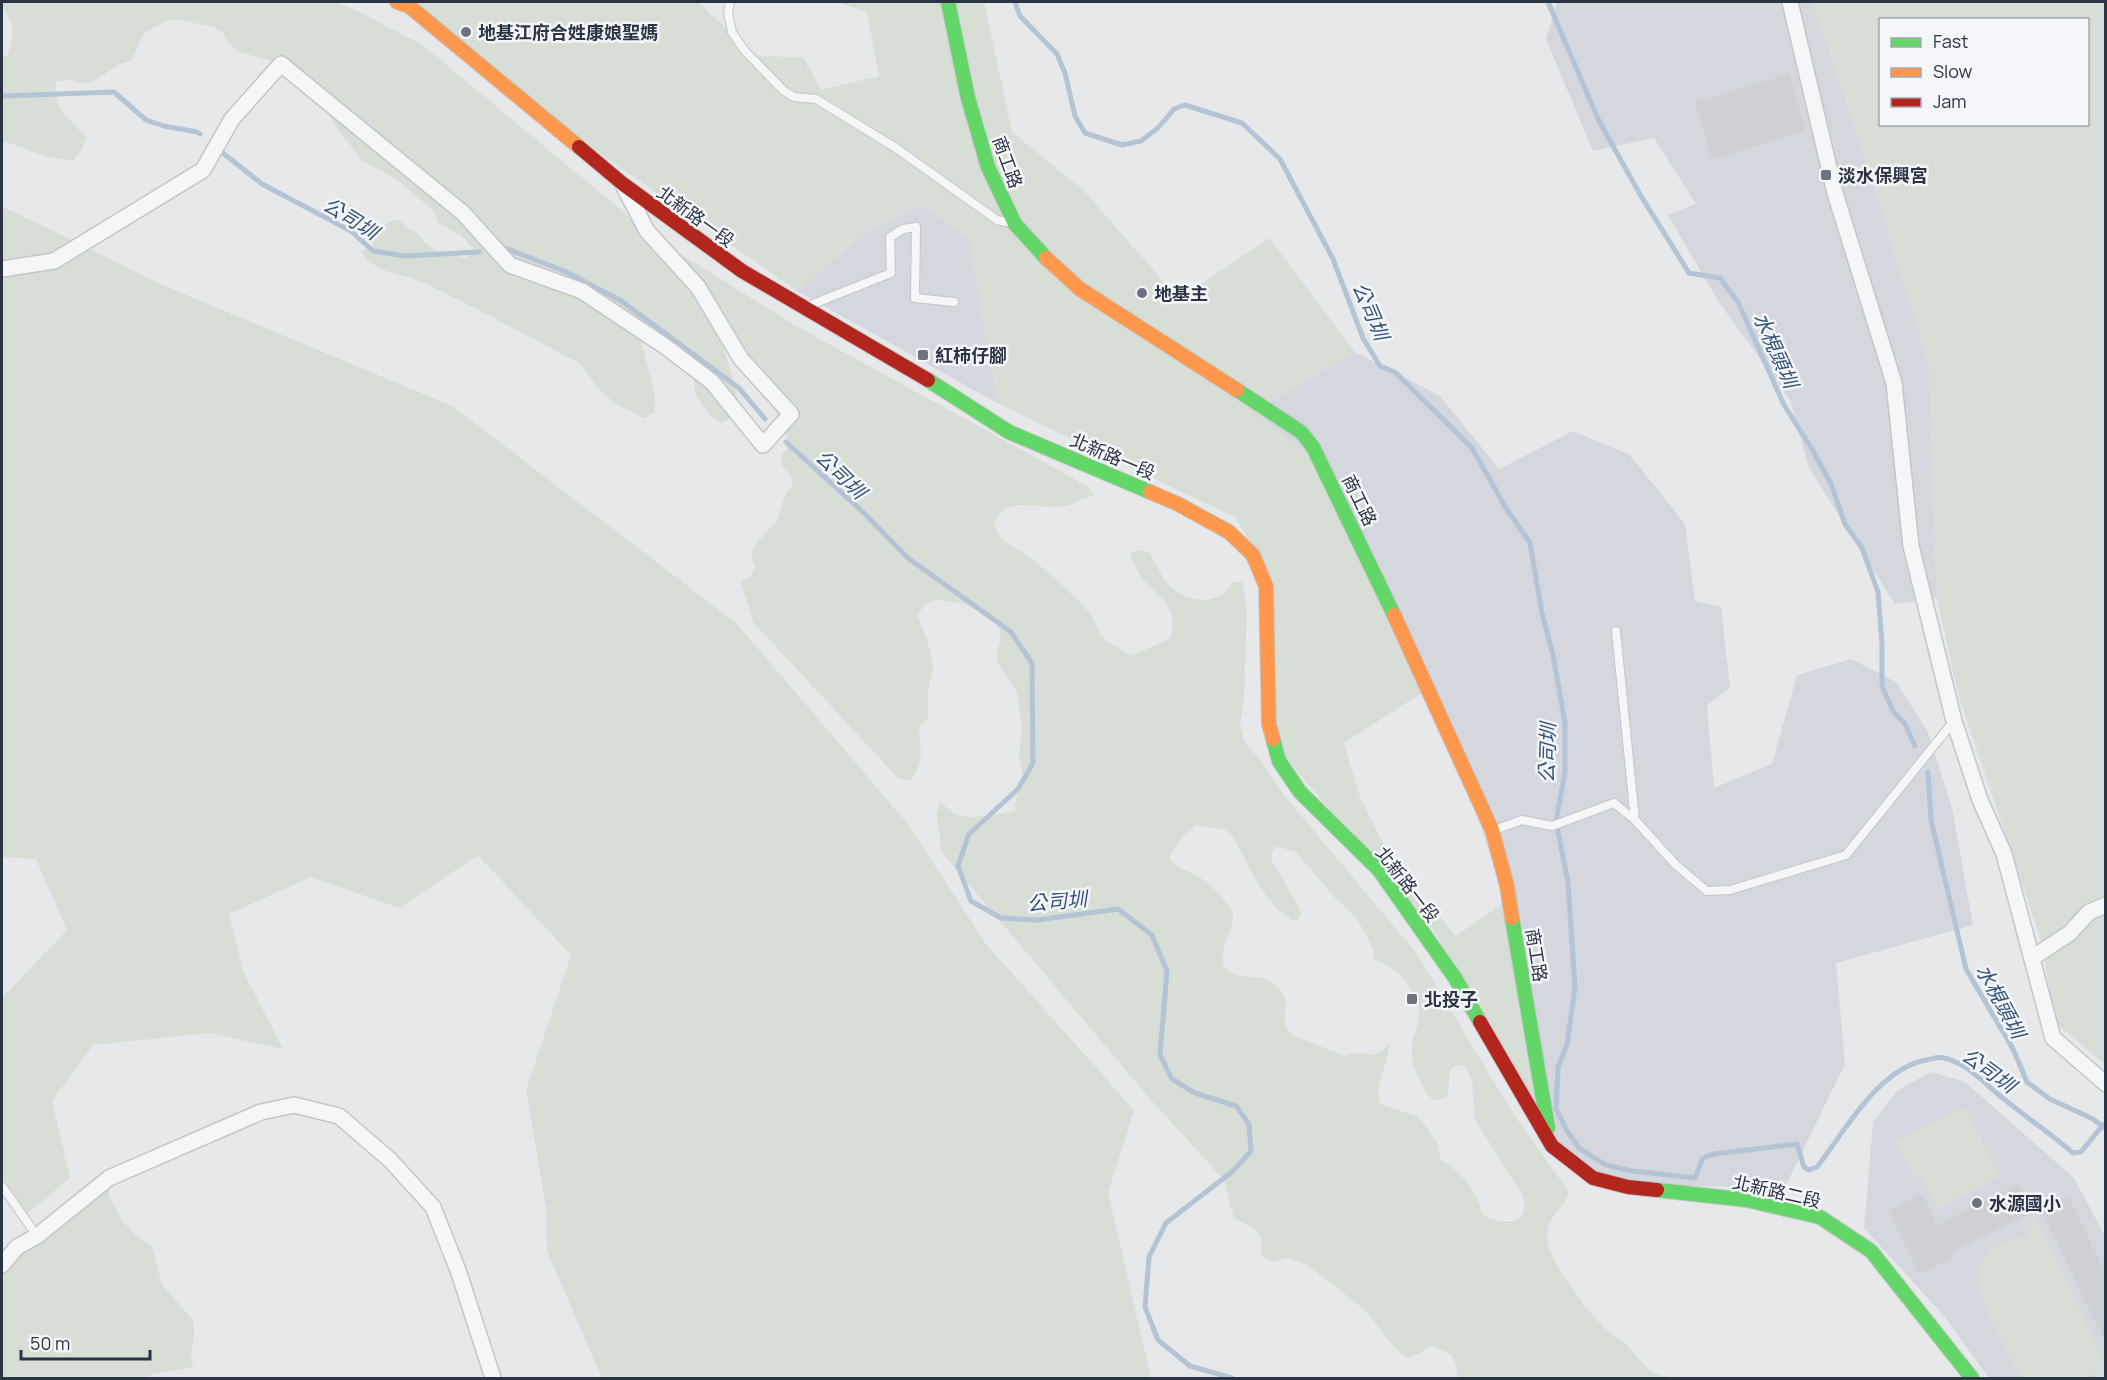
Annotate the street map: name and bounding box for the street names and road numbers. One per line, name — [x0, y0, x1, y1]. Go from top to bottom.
street label: 商工路 — [987, 133, 1029, 191]
street label: 北新路一段 — [653, 180, 739, 252]
street label: 北新路一段 — [1067, 427, 1159, 485]
street label: 商工路 — [1337, 470, 1383, 530]
street label: 北新路一段 — [1371, 841, 1445, 927]
street label: 商工路 — [1521, 926, 1553, 984]
street label: 北新路二段 — [1730, 1169, 1824, 1213]

